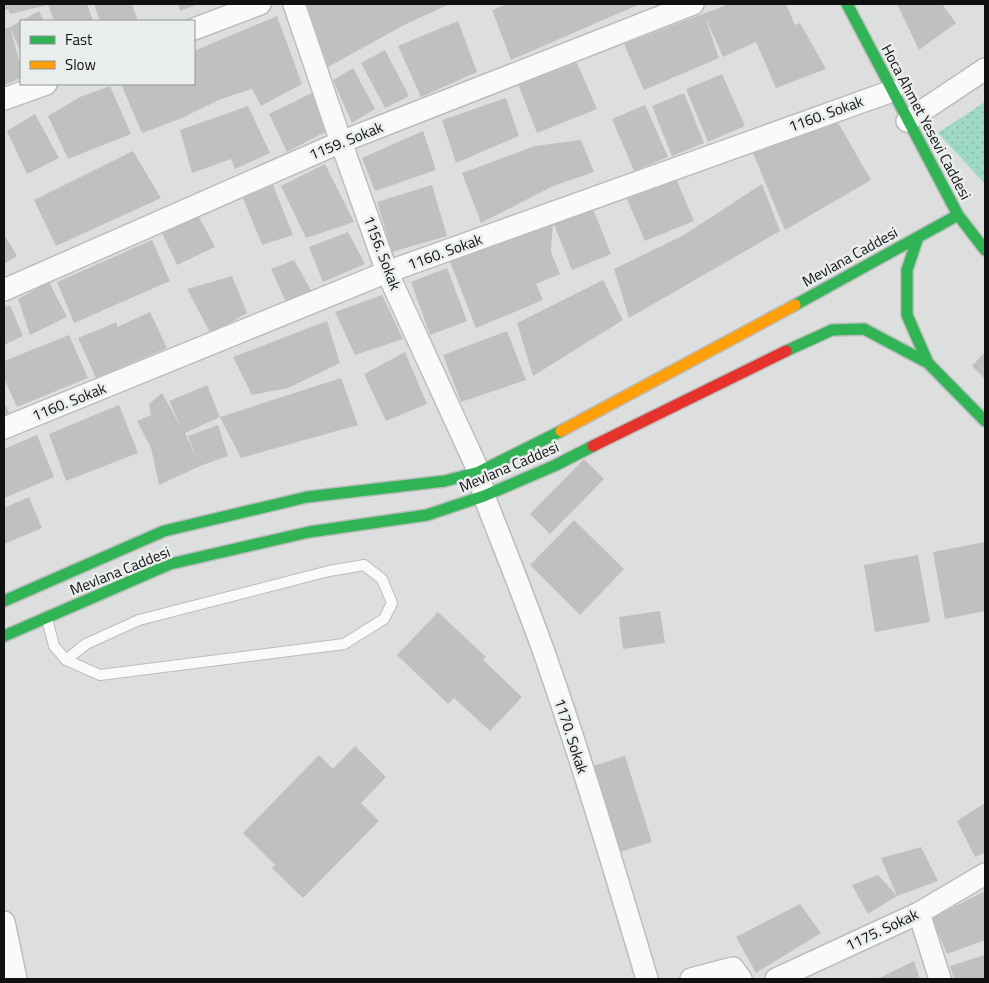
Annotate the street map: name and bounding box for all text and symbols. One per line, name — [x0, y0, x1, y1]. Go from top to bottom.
legend — [20, 20, 195, 85]
text: Fast — [65, 28, 93, 51]
street label: Hoca Ahmet Yesevi Caddesi — [876, 40, 977, 204]
text: Slow — [65, 53, 96, 76]
street label: 1160. Sokak — [785, 89, 866, 138]
street label: 1159. Sokak — [305, 115, 386, 166]
street label: 1156. Sokak — [358, 212, 407, 293]
street label: Mevlana Caddesi — [798, 221, 902, 292]
street label: 1160. Sokak — [404, 227, 485, 276]
street label: 1160. Sokak — [28, 376, 109, 427]
street label: Mevlana Caddesi — [455, 435, 562, 498]
street label: Mevlana Caddesi — [66, 540, 173, 601]
street label: 1170. Sokak — [548, 695, 594, 777]
street label: 1175. Sokak — [842, 903, 922, 956]

